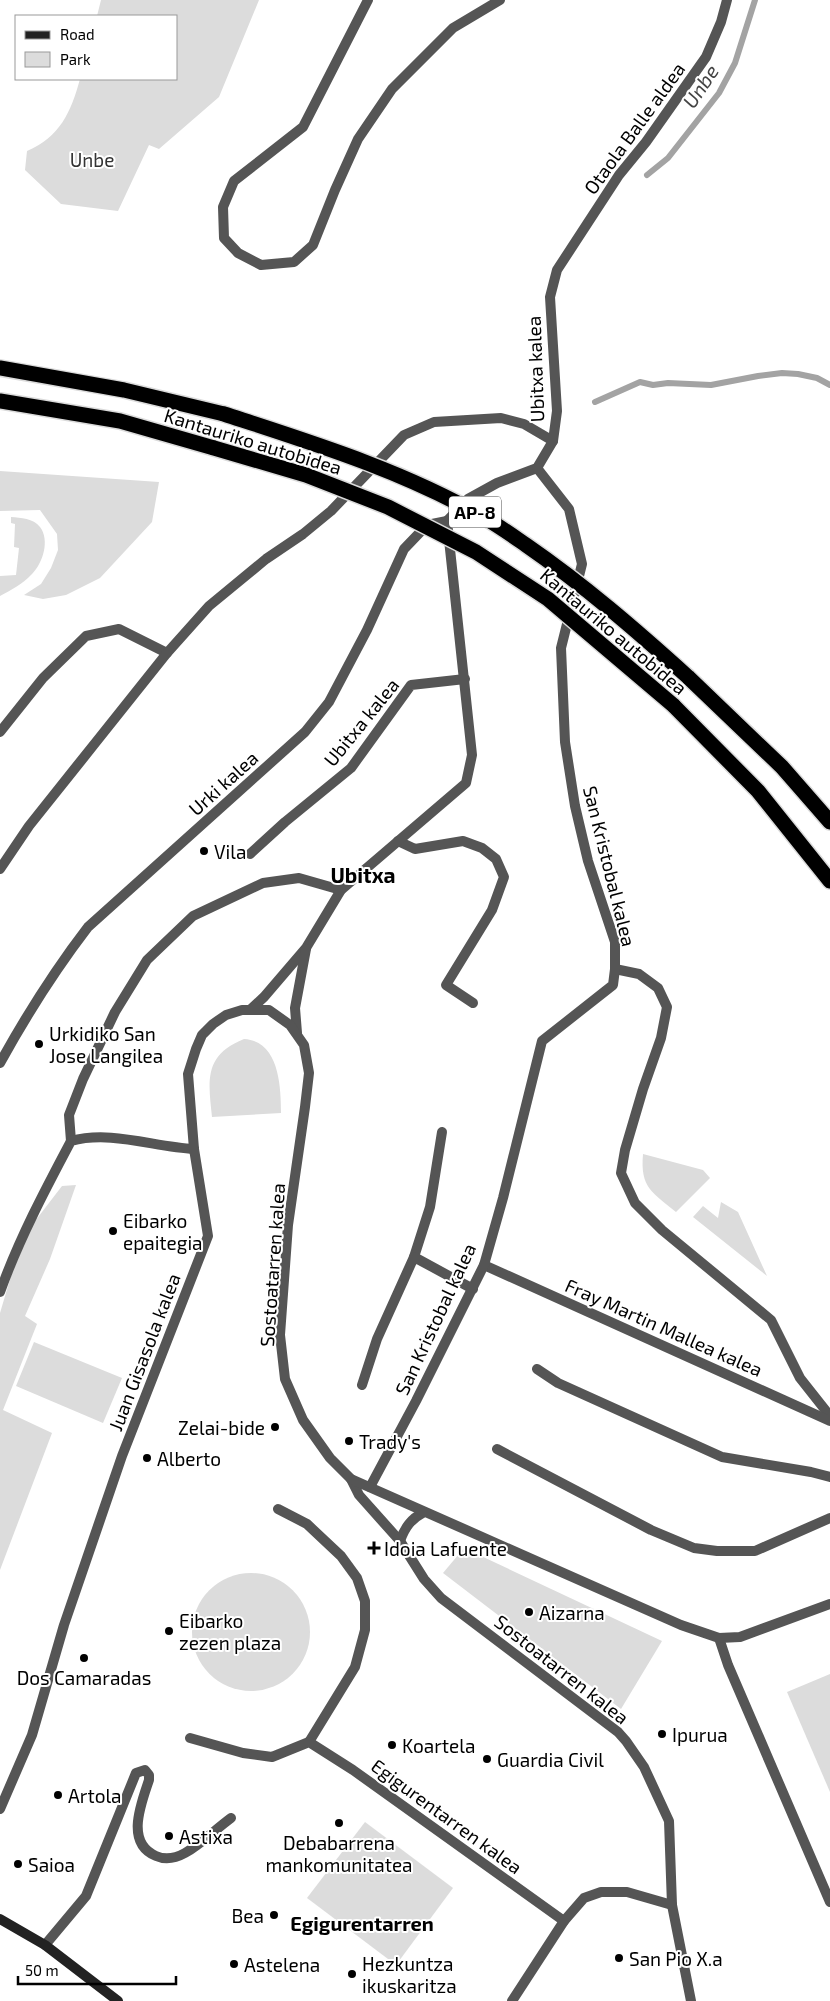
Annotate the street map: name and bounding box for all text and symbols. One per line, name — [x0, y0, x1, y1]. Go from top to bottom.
legend — [15, 15, 178, 80]
text: Road — [60, 25, 95, 43]
text: Park — [60, 50, 91, 68]
street label: Otaola Balle aldea — [579, 58, 689, 198]
water label: Unbe — [677, 60, 723, 112]
park label: Unbe — [70, 148, 114, 171]
street label: Ubitxa kalea — [522, 315, 548, 423]
street label: Kantauriko autobidea — [162, 403, 344, 479]
road number: AP-8 — [449, 497, 501, 528]
street label: Kantauriko autobidea — [536, 563, 692, 699]
street label: Ubitxa kalea — [319, 673, 403, 771]
street label: Urki kalea — [184, 746, 262, 820]
street label: San Kristobal kalea — [579, 783, 641, 949]
place label: Vila — [214, 840, 246, 863]
marker: Vila — [198, 845, 210, 857]
district label: Ubitxa — [330, 862, 396, 887]
place label: Urkidiko San Jose Langilea — [49, 1022, 163, 1067]
marker: Urkidiko San Jose Langilea — [33, 1038, 45, 1050]
street label: Sostoatarren kalea — [255, 1182, 289, 1348]
place label: Eibarko epaitegia — [123, 1209, 203, 1254]
marker: Eibarko epaitegia — [107, 1225, 119, 1237]
street label: San Kristobal kalea — [390, 1240, 480, 1398]
street label: Juan Gisasola kalea — [103, 1270, 185, 1434]
street label: Fray Martin Mallea kalea — [562, 1273, 766, 1381]
place label: Zelai-bide — [178, 1416, 265, 1439]
marker: Zelai-bide — [269, 1421, 281, 1433]
place label: Trady's — [359, 1430, 421, 1453]
marker: Trady's — [343, 1435, 355, 1447]
place label: Alberto — [157, 1447, 221, 1470]
marker: Alberto — [141, 1452, 153, 1464]
place label: Idoia Lafuente — [384, 1537, 507, 1560]
marker: Idoia Lafuente — [368, 1542, 380, 1554]
place label: Aizarna — [539, 1601, 605, 1624]
marker: Aizarna — [523, 1606, 535, 1618]
place label: Eibarko zezen plaza — [179, 1609, 281, 1654]
street label: Sostoatarren kalea — [490, 1609, 634, 1729]
marker: Eibarko zezen plaza — [163, 1625, 175, 1637]
marker: Dos Camaradas — [78, 1652, 90, 1664]
place label: Dos Camaradas — [17, 1666, 151, 1689]
place label: Ipurua — [672, 1723, 728, 1746]
marker: Ipurua — [656, 1728, 668, 1740]
place label: Koartela — [402, 1734, 475, 1757]
marker: Koartela — [386, 1739, 398, 1751]
place label: Guardia Civil — [497, 1748, 604, 1771]
marker: Guardia Civil — [481, 1753, 493, 1765]
street label: Egigurentarren kalea — [367, 1754, 527, 1878]
place label: Artola — [68, 1784, 122, 1807]
marker: Artola — [52, 1789, 64, 1801]
marker: Debabarrena mankomunitatea — [333, 1817, 345, 1829]
place label: Astixa — [179, 1825, 233, 1848]
marker: Astixa — [163, 1830, 175, 1842]
place label: Debabarrena mankomunitatea — [265, 1831, 413, 1876]
place label: Saioa — [28, 1853, 75, 1876]
marker: Saioa — [12, 1858, 24, 1870]
place label: Bea — [232, 1904, 264, 1927]
marker: Bea — [268, 1909, 280, 1921]
district label: Egigurentarren — [290, 1911, 434, 1935]
place label: San Pio X.a — [629, 1947, 723, 1970]
place label: Hezkuntza ikuskaritza — [362, 1952, 457, 1997]
marker: San Pio X.a — [613, 1952, 625, 1964]
place label: Astelena — [244, 1953, 320, 1976]
scale bar — [18, 1954, 175, 1986]
marker: Astelena — [228, 1958, 240, 1970]
text: 50 m — [25, 1961, 59, 1979]
marker: Hezkuntza ikuskaritza — [346, 1968, 358, 1980]

